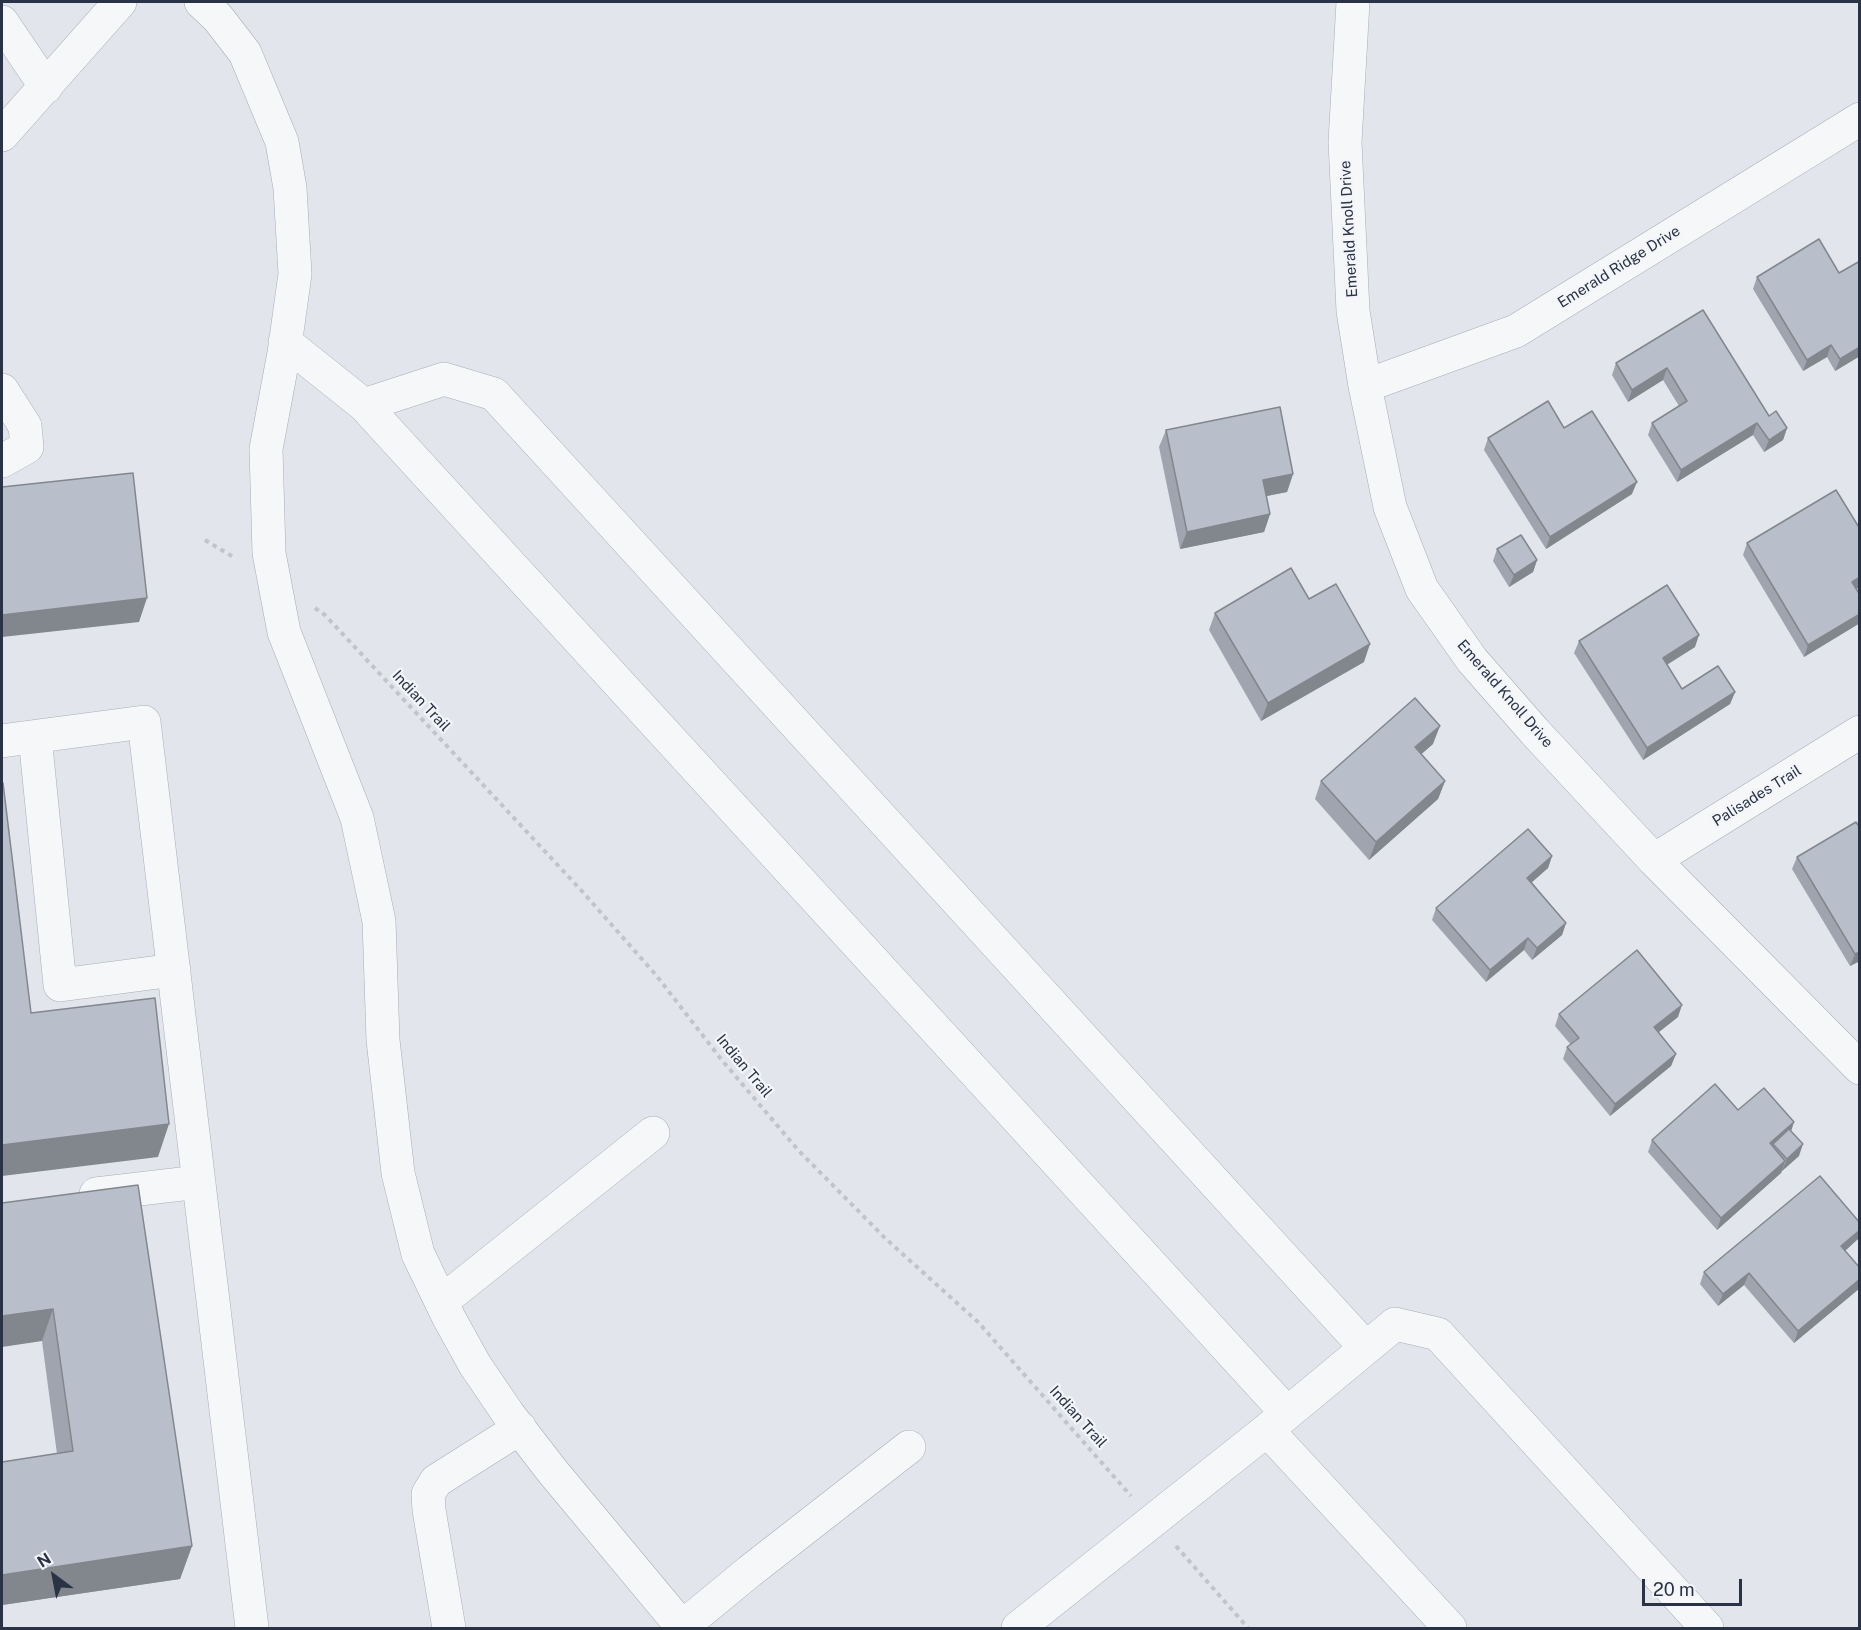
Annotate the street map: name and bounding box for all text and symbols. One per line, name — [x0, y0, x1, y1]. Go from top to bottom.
street label: Emerald Knoll Drive — [1336, 160, 1362, 298]
street label: Emerald Ridge Drive — [1554, 222, 1684, 312]
street label: Emerald Knoll Drive — [1453, 636, 1557, 752]
street label: Indian Trail — [388, 667, 454, 735]
street label: Palisades Trail — [1709, 762, 1805, 830]
street label: Indian Trail — [712, 1031, 776, 1101]
street label: Indian Trail — [1046, 1382, 1110, 1452]
north arrow — [24, 1546, 84, 1606]
text: N — [34, 1549, 55, 1572]
scale bar — [1645, 1567, 1746, 1605]
text: 20 m — [1653, 1579, 1695, 1600]

